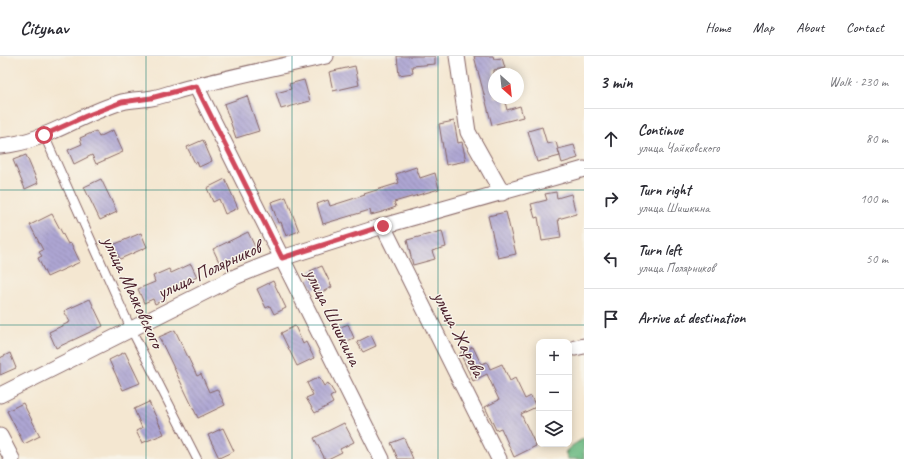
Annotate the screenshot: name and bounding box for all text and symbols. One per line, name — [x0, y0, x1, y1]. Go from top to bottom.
text: Citynav — [20, 16, 68, 40]
text: Home — [705, 19, 731, 36]
text: Map — [753, 19, 774, 36]
text: About — [796, 19, 824, 36]
text: Contact — [846, 19, 884, 36]
north arrow — [488, 68, 524, 104]
text: 3 min — [600, 72, 633, 93]
text: Walk · 230 m — [829, 74, 888, 90]
text: Continue — [638, 121, 683, 140]
route start — [35, 126, 53, 144]
icon: ahead — [600, 128, 622, 150]
text: 80 m — [866, 131, 888, 147]
text: улица Чайковского — [638, 140, 720, 156]
text: Turn right — [638, 181, 691, 200]
icon: right — [600, 188, 622, 210]
text: 100 m — [860, 191, 888, 207]
text: улица Шишкина — [638, 200, 710, 216]
route end — [374, 217, 392, 235]
street label: улица Маяковского — [96, 231, 170, 354]
street label: улица Полярников — [152, 234, 269, 305]
text: Turn left — [638, 241, 681, 260]
icon: left — [600, 248, 622, 270]
text: 50 m — [866, 251, 888, 267]
text: улица Полярников — [638, 260, 715, 276]
street label: улица Шишкина — [299, 264, 368, 371]
street label: улица Жарова — [427, 286, 492, 383]
icon: arrive — [600, 308, 622, 330]
text: Arrive at destination — [638, 309, 745, 328]
map controls — [536, 339, 572, 447]
button: + — [536, 339, 572, 375]
button: − — [536, 375, 572, 411]
button: layers — [536, 411, 572, 447]

